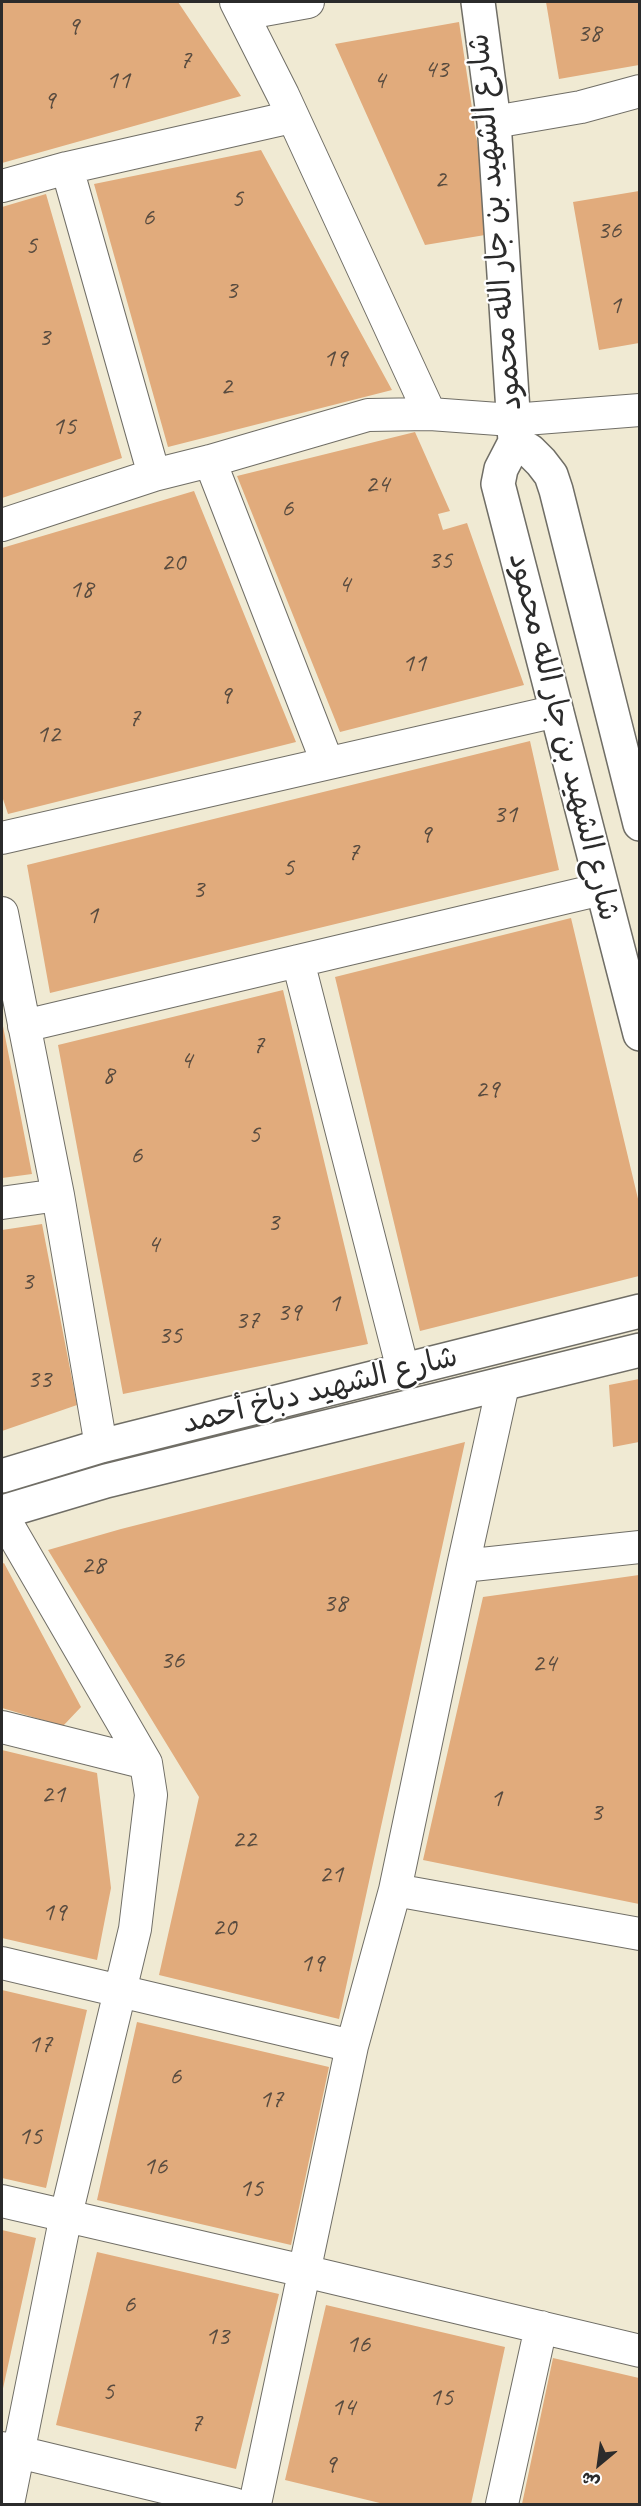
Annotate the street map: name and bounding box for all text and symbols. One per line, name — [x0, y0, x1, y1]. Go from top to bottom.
house number: 9 — [67, 11, 79, 43]
house number: 38 — [577, 18, 601, 50]
street label: شارع الشهيد بن جار الله محمود — [462, 32, 530, 412]
house number: 7 — [179, 45, 191, 77]
house number: 43 — [424, 54, 448, 86]
house number: 11 — [106, 65, 130, 97]
house number: 4 — [373, 65, 385, 97]
house number: 9 — [43, 85, 55, 117]
house number: 2 — [434, 164, 446, 196]
house number: 5 — [231, 183, 243, 215]
house number: 6 — [142, 202, 154, 234]
house number: 36 — [597, 215, 621, 247]
house number: 5 — [25, 230, 37, 262]
house number: 3 — [225, 275, 237, 307]
house number: 1 — [609, 290, 621, 322]
house number: 3 — [38, 322, 50, 354]
house number: 19 — [323, 343, 347, 375]
house number: 2 — [220, 371, 232, 403]
house number: 15 — [52, 411, 76, 443]
house number: 24 — [365, 469, 389, 501]
house number: 6 — [281, 493, 293, 525]
house number: 35 — [428, 545, 452, 577]
house number: 20 — [161, 547, 185, 579]
street label: شارع الشهيد بن جار الله محمود — [500, 549, 626, 925]
house number: 4 — [338, 569, 350, 601]
house number: 18 — [69, 574, 93, 606]
house number: 11 — [402, 648, 426, 680]
house number: 9 — [219, 680, 231, 712]
house number: 7 — [128, 703, 140, 735]
house number: 12 — [36, 719, 60, 751]
house number: 31 — [493, 799, 517, 831]
house number: 9 — [419, 819, 431, 851]
house number: 7 — [347, 837, 359, 869]
house number: 5 — [282, 852, 294, 884]
house number: 3 — [192, 874, 204, 906]
house number: 1 — [86, 900, 98, 932]
house number: 7 — [252, 1030, 264, 1062]
house number: 4 — [180, 1045, 192, 1077]
house number: 8 — [102, 1060, 114, 1092]
house number: 29 — [475, 1074, 499, 1106]
house number: 5 — [248, 1119, 260, 1151]
house number: 6 — [130, 1140, 142, 1172]
house number: 3 — [267, 1207, 279, 1239]
house number: 4 — [147, 1229, 159, 1261]
house number: 3 — [21, 1266, 33, 1298]
house number: 1 — [328, 1288, 340, 1320]
house number: 39 — [277, 1297, 301, 1329]
house number: 37 — [235, 1305, 259, 1337]
house number: 35 — [158, 1320, 182, 1352]
street label: شارع الشهيد دباخ أحمد — [179, 1339, 461, 1443]
house number: 33 — [27, 1364, 51, 1396]
house number: 28 — [81, 1550, 105, 1582]
house number: 38 — [323, 1588, 347, 1620]
house number: 36 — [160, 1645, 184, 1677]
house number: 24 — [532, 1648, 556, 1680]
house number: 21 — [41, 1779, 65, 1811]
house number: 1 — [490, 1783, 502, 1815]
house number: 3 — [590, 1797, 602, 1829]
house number: 22 — [232, 1824, 256, 1856]
house number: 21 — [319, 1859, 343, 1891]
house number: 19 — [42, 1897, 66, 1929]
house number: 20 — [212, 1912, 236, 1944]
house number: 19 — [300, 1948, 324, 1980]
house number: 17 — [28, 2029, 52, 2061]
house number: 6 — [169, 2061, 181, 2093]
house number: 17 — [259, 2084, 283, 2116]
house number: 15 — [18, 2121, 42, 2153]
house number: 16 — [143, 2151, 167, 2183]
house number: 15 — [239, 2173, 263, 2205]
house number: 6 — [123, 2289, 135, 2321]
house number: 13 — [205, 2321, 229, 2353]
house number: 16 — [346, 2329, 370, 2361]
house number: 5 — [102, 2376, 114, 2408]
house number: 15 — [429, 2382, 453, 2414]
house number: 14 — [331, 2392, 355, 2424]
house number: 7 — [190, 2408, 202, 2440]
north arrow — [569, 2434, 629, 2494]
house number: 9 — [324, 2449, 336, 2481]
text: ش — [578, 2467, 603, 2493]

